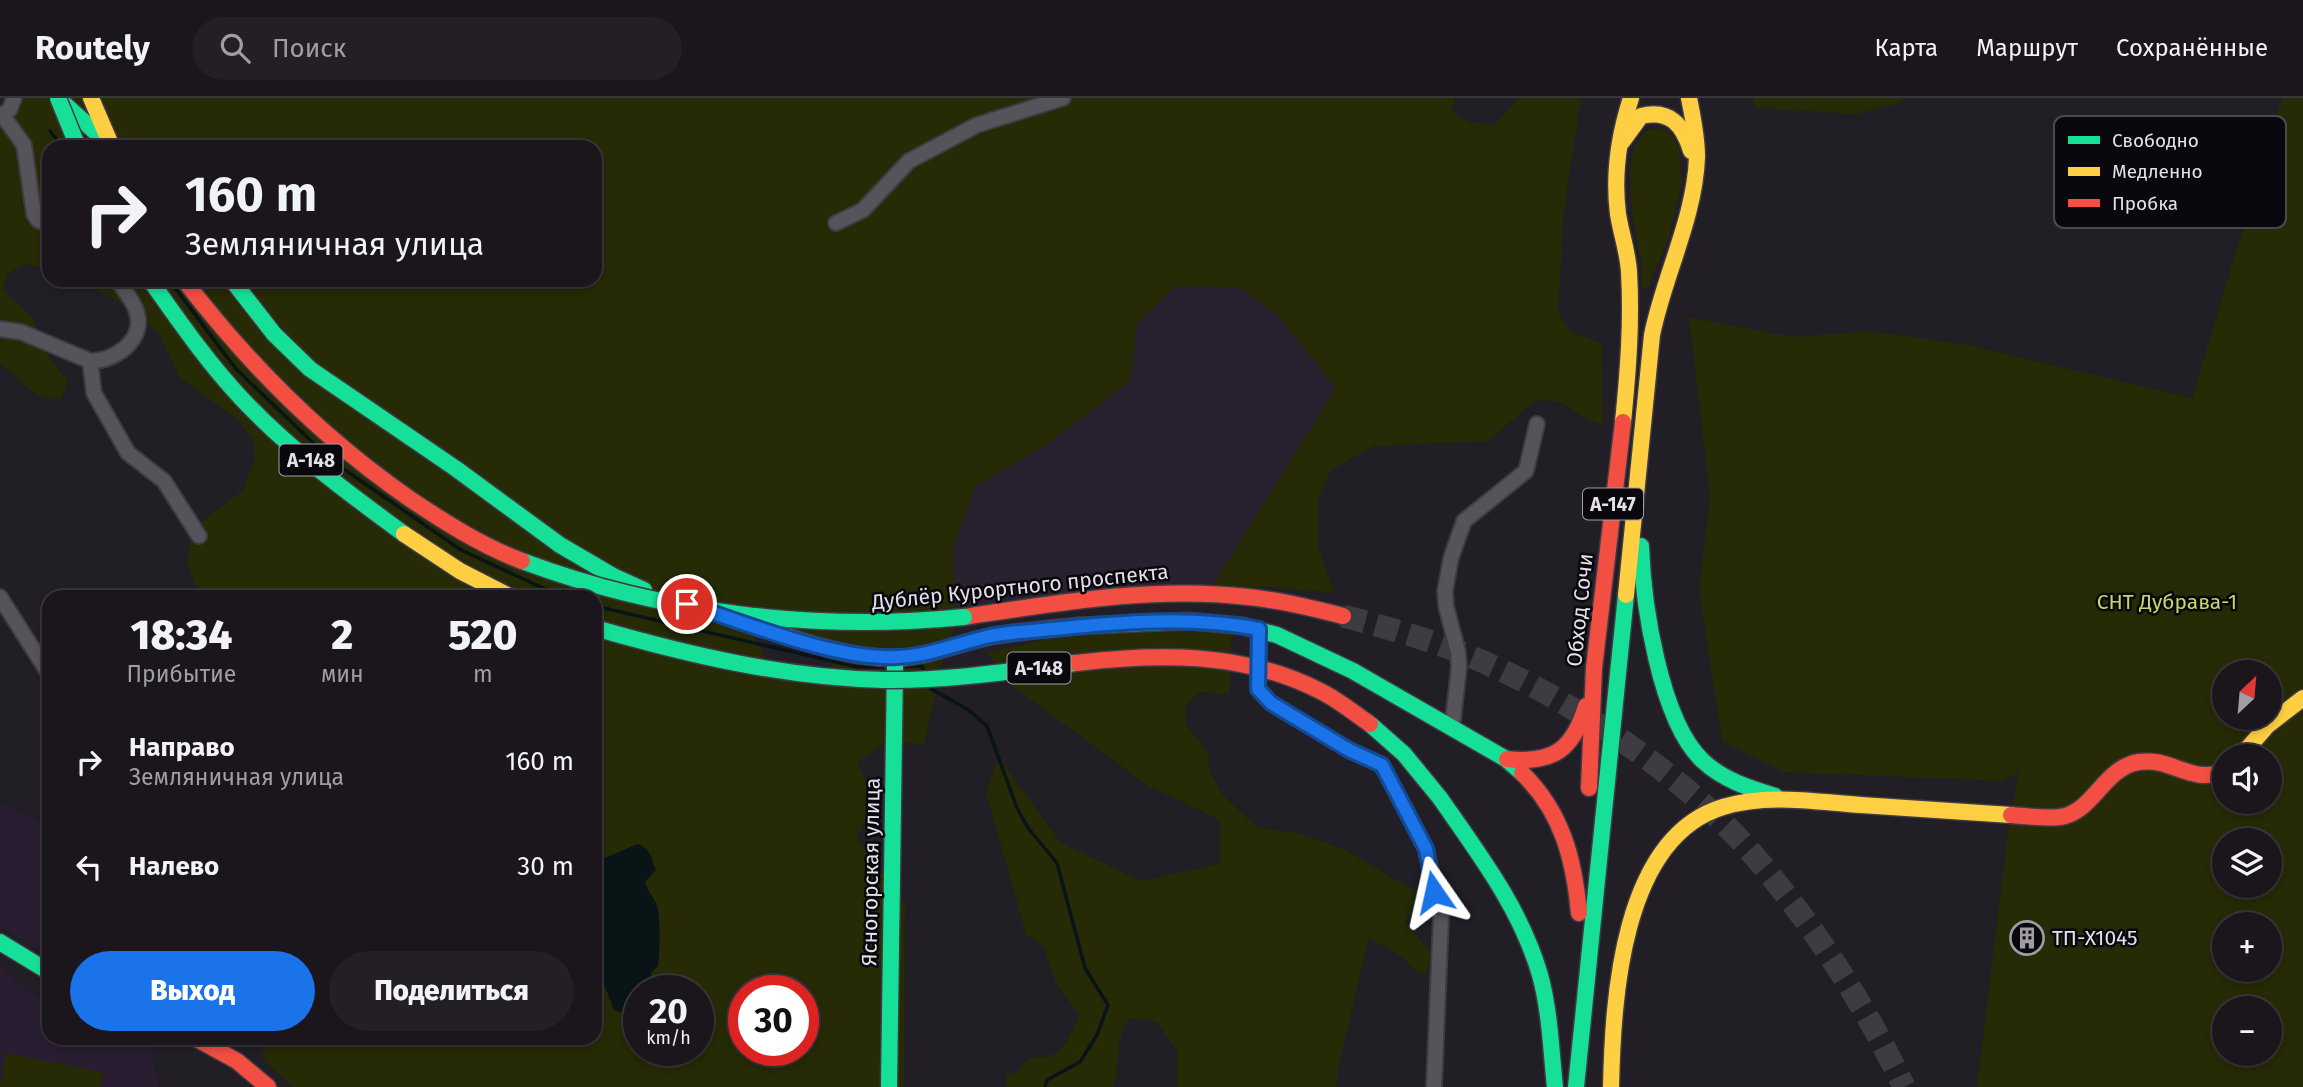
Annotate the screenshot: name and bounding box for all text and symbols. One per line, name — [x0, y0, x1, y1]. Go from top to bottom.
search box — [192, 17, 682, 80]
text: Routely — [35, 28, 150, 68]
icon: search — [216, 29, 254, 67]
text: Поиск — [272, 33, 346, 64]
text: Карта — [1875, 34, 1938, 62]
text: Маршрут — [1976, 34, 2078, 62]
text: Сохранённые — [2116, 34, 2268, 62]
legend — [2054, 116, 2286, 228]
text: Свободно — [2112, 129, 2199, 152]
text: Медленно — [2112, 160, 2203, 183]
text: 160 m — [185, 165, 317, 224]
icon: right — [70, 168, 161, 259]
text: Пробка — [2112, 192, 2178, 215]
text: Земляничная улица — [185, 225, 484, 263]
road number: А-148 — [280, 444, 342, 476]
road number: А-147 — [1583, 488, 1643, 520]
street label: Обход Сочи — [1561, 552, 1599, 668]
street label: Дублёр Курортного проспекта — [869, 558, 1170, 616]
pin — [657, 574, 717, 634]
icon: arrive — [668, 585, 706, 623]
park label: СНТ Дубрава-1 — [2097, 589, 2237, 615]
text: 18:34 — [131, 610, 232, 660]
text: 2 — [331, 610, 353, 660]
text: 520 — [448, 610, 518, 660]
road number: А-148 — [1007, 652, 1070, 684]
text: Прибытие — [126, 660, 236, 688]
text: мин — [321, 660, 364, 688]
text: m — [473, 660, 493, 688]
north arrow — [2212, 660, 2282, 730]
map controls — [2212, 660, 2282, 1066]
text: Направо — [129, 732, 235, 763]
icon: right — [70, 743, 108, 781]
button: sound — [2212, 744, 2282, 814]
text: 160 m — [505, 746, 574, 777]
text: Земляничная улица — [129, 763, 344, 791]
street label: Ясногорская улица — [856, 778, 886, 966]
button: layers — [2212, 828, 2282, 898]
icon: left — [70, 848, 108, 886]
text: Налево — [129, 851, 219, 882]
text: 30 m — [517, 851, 574, 882]
position arrow — [1397, 855, 1471, 929]
button: + — [2212, 912, 2282, 982]
building icon: ТП-Х1045 — [2008, 919, 2046, 957]
place label: ТП-Х1045 — [2052, 925, 2138, 951]
button: Выход — [70, 951, 315, 1031]
button: Поделиться — [329, 951, 574, 1031]
speed limit sign: 30 — [728, 975, 819, 1066]
text: 20 — [649, 990, 688, 1032]
button: − — [2212, 996, 2282, 1066]
text: km/h — [646, 1027, 691, 1049]

